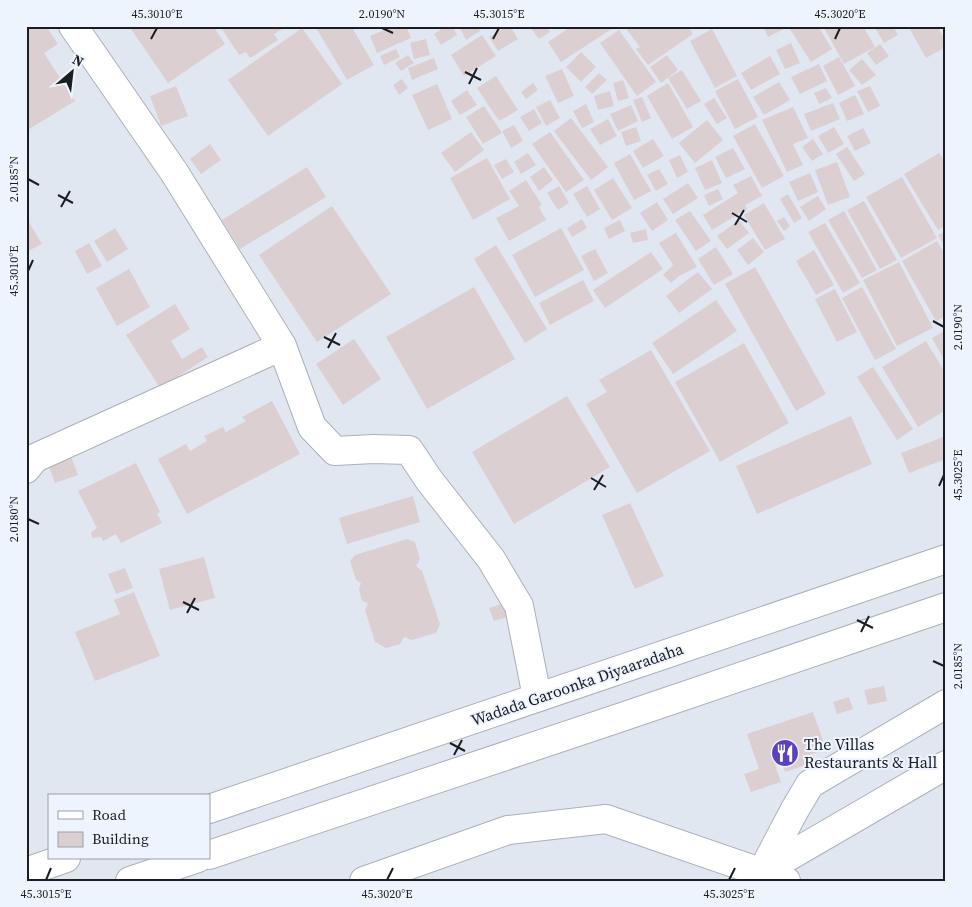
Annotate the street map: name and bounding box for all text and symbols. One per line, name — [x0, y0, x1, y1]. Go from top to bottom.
text: 45.3010°E — [132, 6, 182, 22]
text: 2.0190°N — [359, 6, 405, 22]
text: 45.3015°E — [474, 6, 524, 22]
text: 45.3020°E — [815, 6, 865, 22]
north arrow — [48, 48, 98, 98]
text: N — [69, 49, 87, 72]
text: 2.0185°N — [6, 156, 22, 202]
text: 45.3010°E — [6, 246, 22, 296]
text: 2.0190°N — [950, 304, 966, 350]
text: 45.3025°E — [950, 450, 966, 500]
text: 2.0180°N — [6, 496, 22, 542]
street label: Wadada Garoonka Diyaaradaha — [468, 637, 687, 731]
text: 2.0185°N — [950, 643, 966, 689]
place label: The Villas Restaurants & Hall — [804, 733, 938, 773]
restaurant icon: The Villas Restaurants & Hall — [770, 738, 800, 768]
legend — [48, 794, 210, 860]
text: Road — [92, 804, 126, 825]
text: Building — [92, 828, 149, 849]
text: 45.3015°E — [21, 886, 71, 902]
text: 45.3020°E — [362, 886, 412, 902]
text: 45.3025°E — [704, 886, 754, 902]

